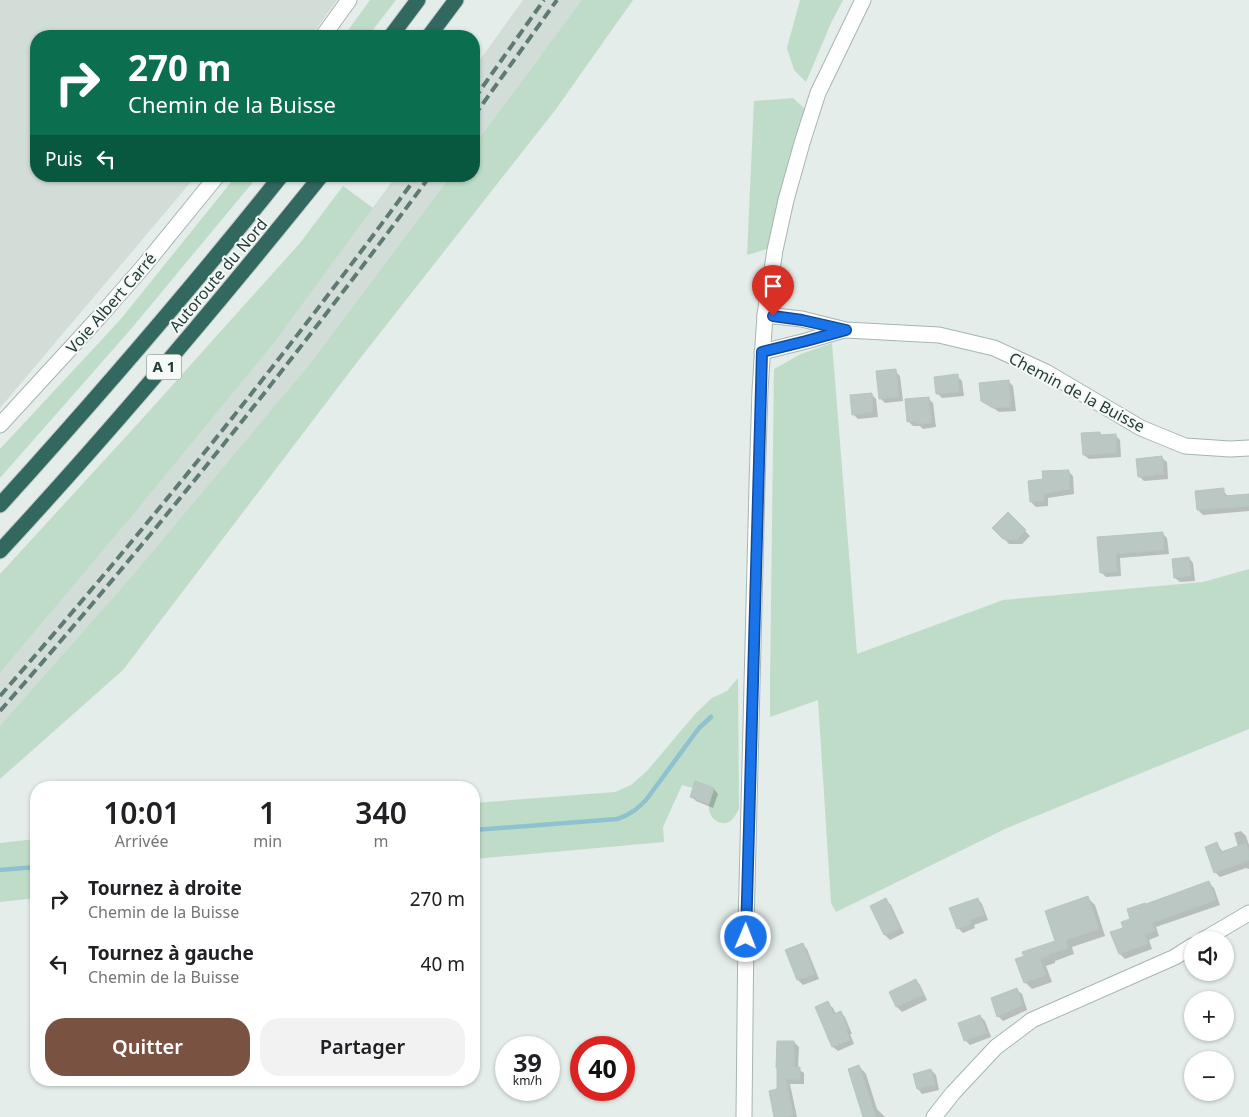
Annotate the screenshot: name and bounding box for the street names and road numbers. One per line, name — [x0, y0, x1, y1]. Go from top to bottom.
street label: Autoroute du Nord — [164, 213, 272, 337]
street label: Voie Albert Carré — [61, 248, 161, 358]
street label: Chemin de la Buisse — [1005, 347, 1149, 437]
road number: A 1 — [146, 354, 182, 380]

